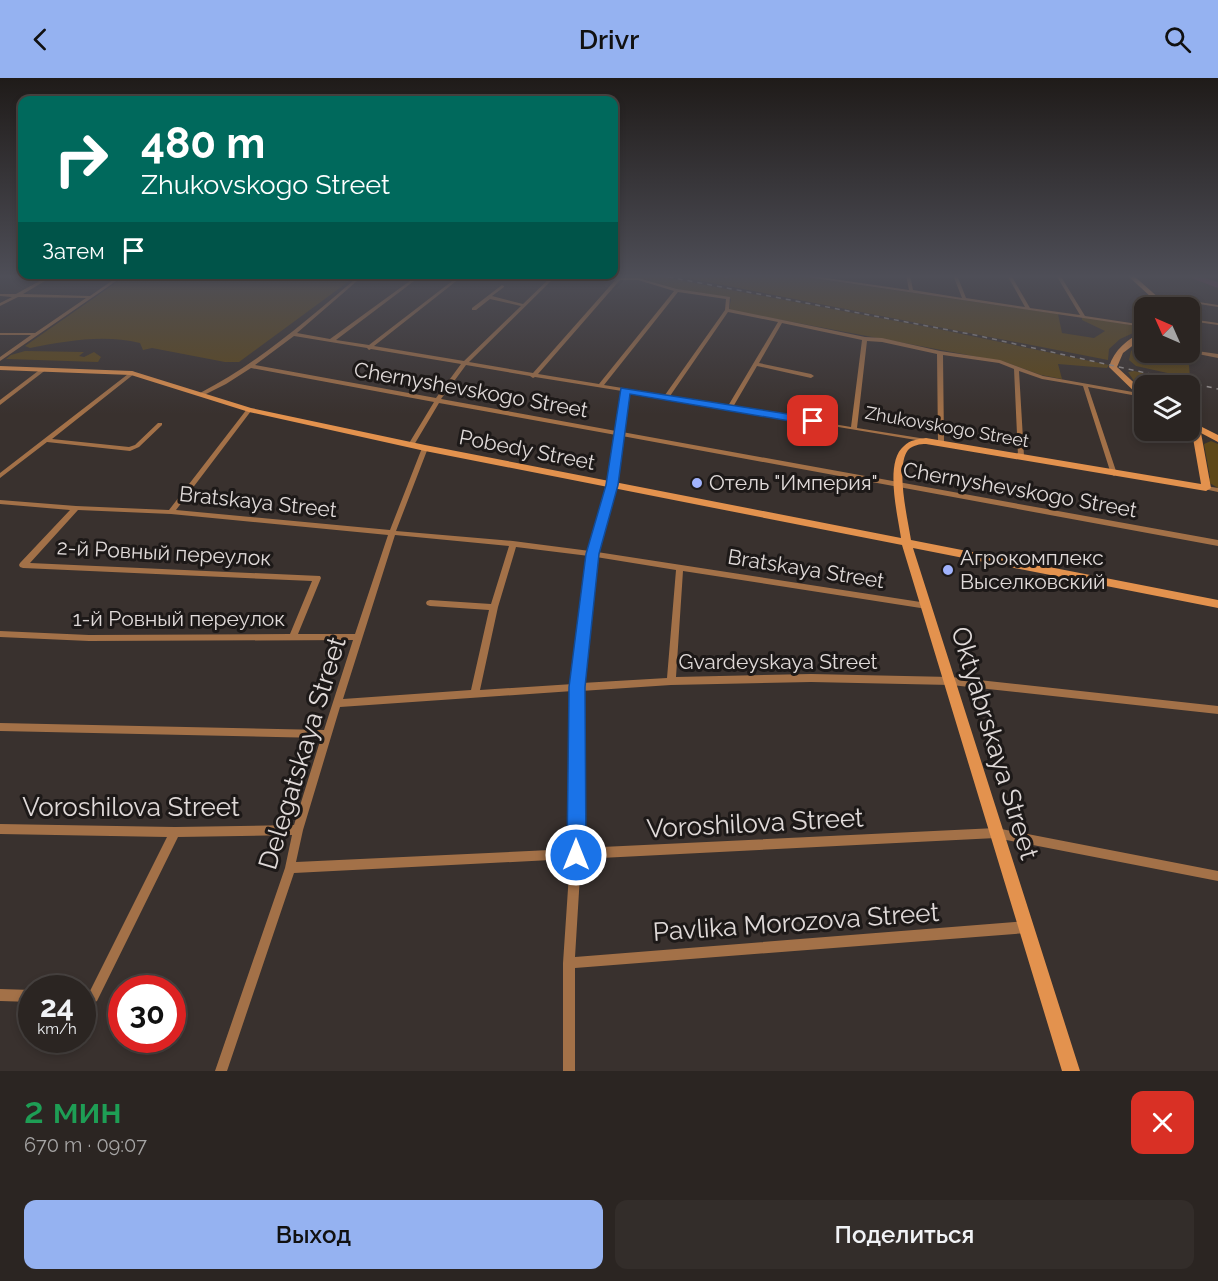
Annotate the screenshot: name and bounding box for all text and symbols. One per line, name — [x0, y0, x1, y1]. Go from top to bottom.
icon: back — [24, 23, 57, 56]
icon: search — [1161, 23, 1194, 56]
text: Drivr — [579, 24, 639, 55]
text: 480 m — [141, 119, 265, 168]
icon: right — [42, 120, 120, 198]
text: Zhukovskogo Street — [141, 169, 390, 200]
icon: arrive — [117, 234, 150, 267]
text: Затем — [42, 238, 105, 264]
north arrow — [1134, 297, 1200, 363]
map controls — [1134, 297, 1200, 441]
street label: Chernyshevskogo Street — [352, 357, 590, 422]
button: layers — [1134, 375, 1200, 441]
pin — [787, 395, 838, 446]
street label: Zhukovskogo Street — [863, 402, 1031, 451]
icon: arrive — [796, 404, 829, 437]
street label: Pobedy Street — [457, 424, 597, 475]
street label: Chernyshevskogo Street — [901, 457, 1139, 522]
place label: Отель "Империя" — [709, 470, 878, 495]
marker: Отель "Империя" — [690, 476, 704, 490]
street label: Bratskaya Street — [178, 481, 338, 522]
street label: 2-й Ровный переулок — [56, 534, 272, 571]
street label: Bratskaya Street — [726, 544, 886, 593]
place label: Агрокомплекс Выселковский — [960, 545, 1105, 594]
marker: Агрокомплекс Выселковский — [941, 563, 955, 577]
street label: 1-й Ровный переулок — [73, 606, 285, 631]
street label: Oktyabrskaya Street — [945, 623, 1045, 863]
street label: Delegatskaya Street — [252, 633, 352, 873]
street label: Gvardeyskaya Street — [679, 649, 877, 674]
street label: Voroshilova Street — [22, 792, 240, 822]
street label: Voroshilova Street — [646, 802, 865, 844]
position arrow — [544, 823, 608, 887]
street label: Pavlika Morozova Street — [652, 897, 940, 947]
speed limit sign: 30 — [108, 975, 186, 1053]
text: 24 — [40, 989, 74, 1024]
text: km/h — [37, 1020, 77, 1038]
text: 2 мин — [24, 1089, 122, 1131]
button: close — [1131, 1091, 1194, 1154]
text: 670 m · 09:07 — [24, 1133, 147, 1157]
button: Выход — [24, 1200, 603, 1269]
button: Поделиться — [615, 1200, 1194, 1269]

